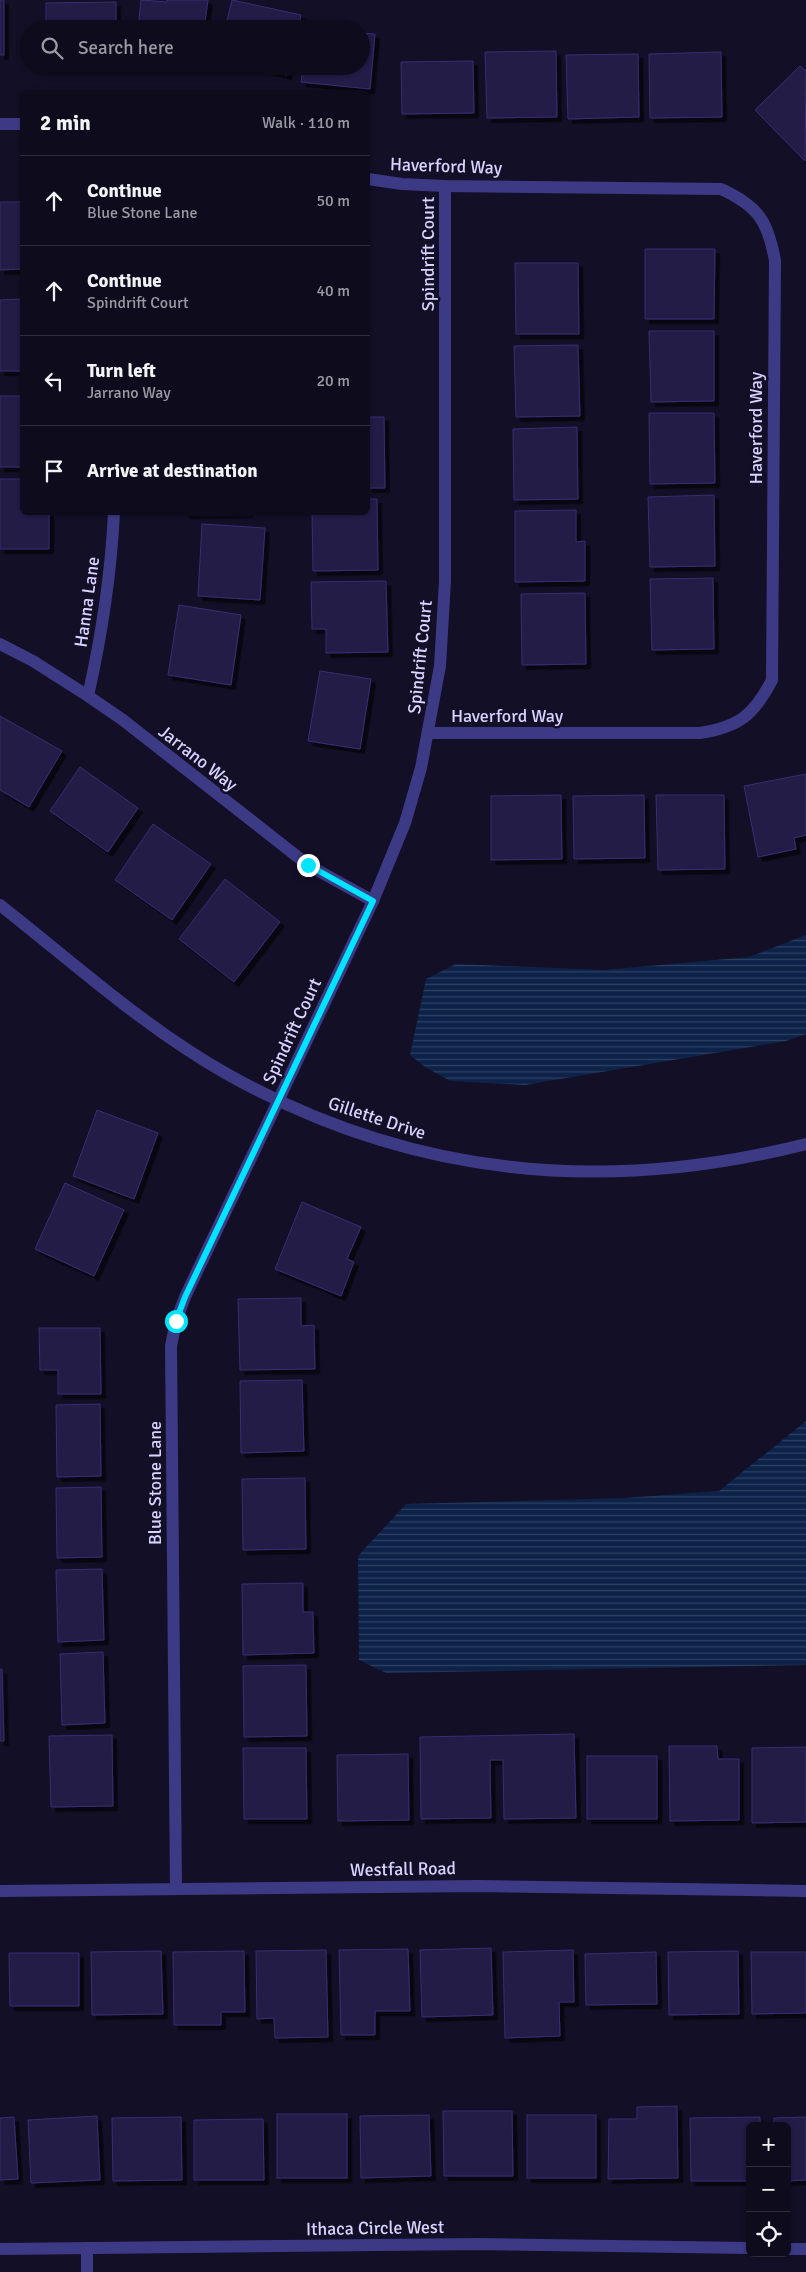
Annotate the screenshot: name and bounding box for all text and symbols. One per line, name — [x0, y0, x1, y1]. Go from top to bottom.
search box — [20, 20, 370, 75]
icon: search — [38, 34, 66, 62]
text: Search here — [78, 36, 174, 60]
text: 2 min — [40, 110, 91, 136]
text: Walk · 110 m — [262, 113, 350, 133]
street label: Haverford Way — [390, 153, 503, 179]
text: Continue — [87, 179, 162, 203]
icon: ahead — [40, 187, 68, 215]
text: 50 m — [316, 191, 350, 211]
street label: Spindrift Court — [417, 197, 439, 311]
text: Blue Stone Lane — [87, 203, 197, 223]
text: Continue — [87, 269, 162, 293]
icon: ahead — [40, 277, 68, 305]
text: 40 m — [316, 281, 350, 301]
text: Spindrift Court — [87, 293, 189, 313]
text: Turn left — [87, 359, 156, 383]
icon: left — [40, 367, 68, 395]
text: 20 m — [316, 371, 350, 391]
street label: Haverford Way — [745, 371, 767, 484]
text: Jarrano Way — [87, 383, 171, 403]
icon: arrive — [40, 457, 68, 485]
text: Arrive at destination — [87, 459, 258, 483]
street label: Hanna Lane — [70, 555, 104, 649]
street label: Spindrift Court — [403, 599, 437, 715]
street label: Haverford Way — [451, 705, 564, 727]
street label: Jarrano Way — [154, 720, 242, 796]
route end — [297, 854, 320, 877]
street label: Spindrift Court — [258, 974, 326, 1088]
street label: Gillette Drive — [325, 1092, 429, 1144]
route start — [165, 1310, 188, 1333]
street label: Blue Stone Lane — [144, 1421, 166, 1545]
street label: Westfall Road — [350, 1857, 456, 1881]
map controls — [746, 2122, 791, 2257]
button: + — [746, 2122, 791, 2167]
button: − — [746, 2167, 791, 2212]
button: locate — [746, 2212, 791, 2257]
street label: Ithaca Circle West — [306, 2216, 444, 2240]

